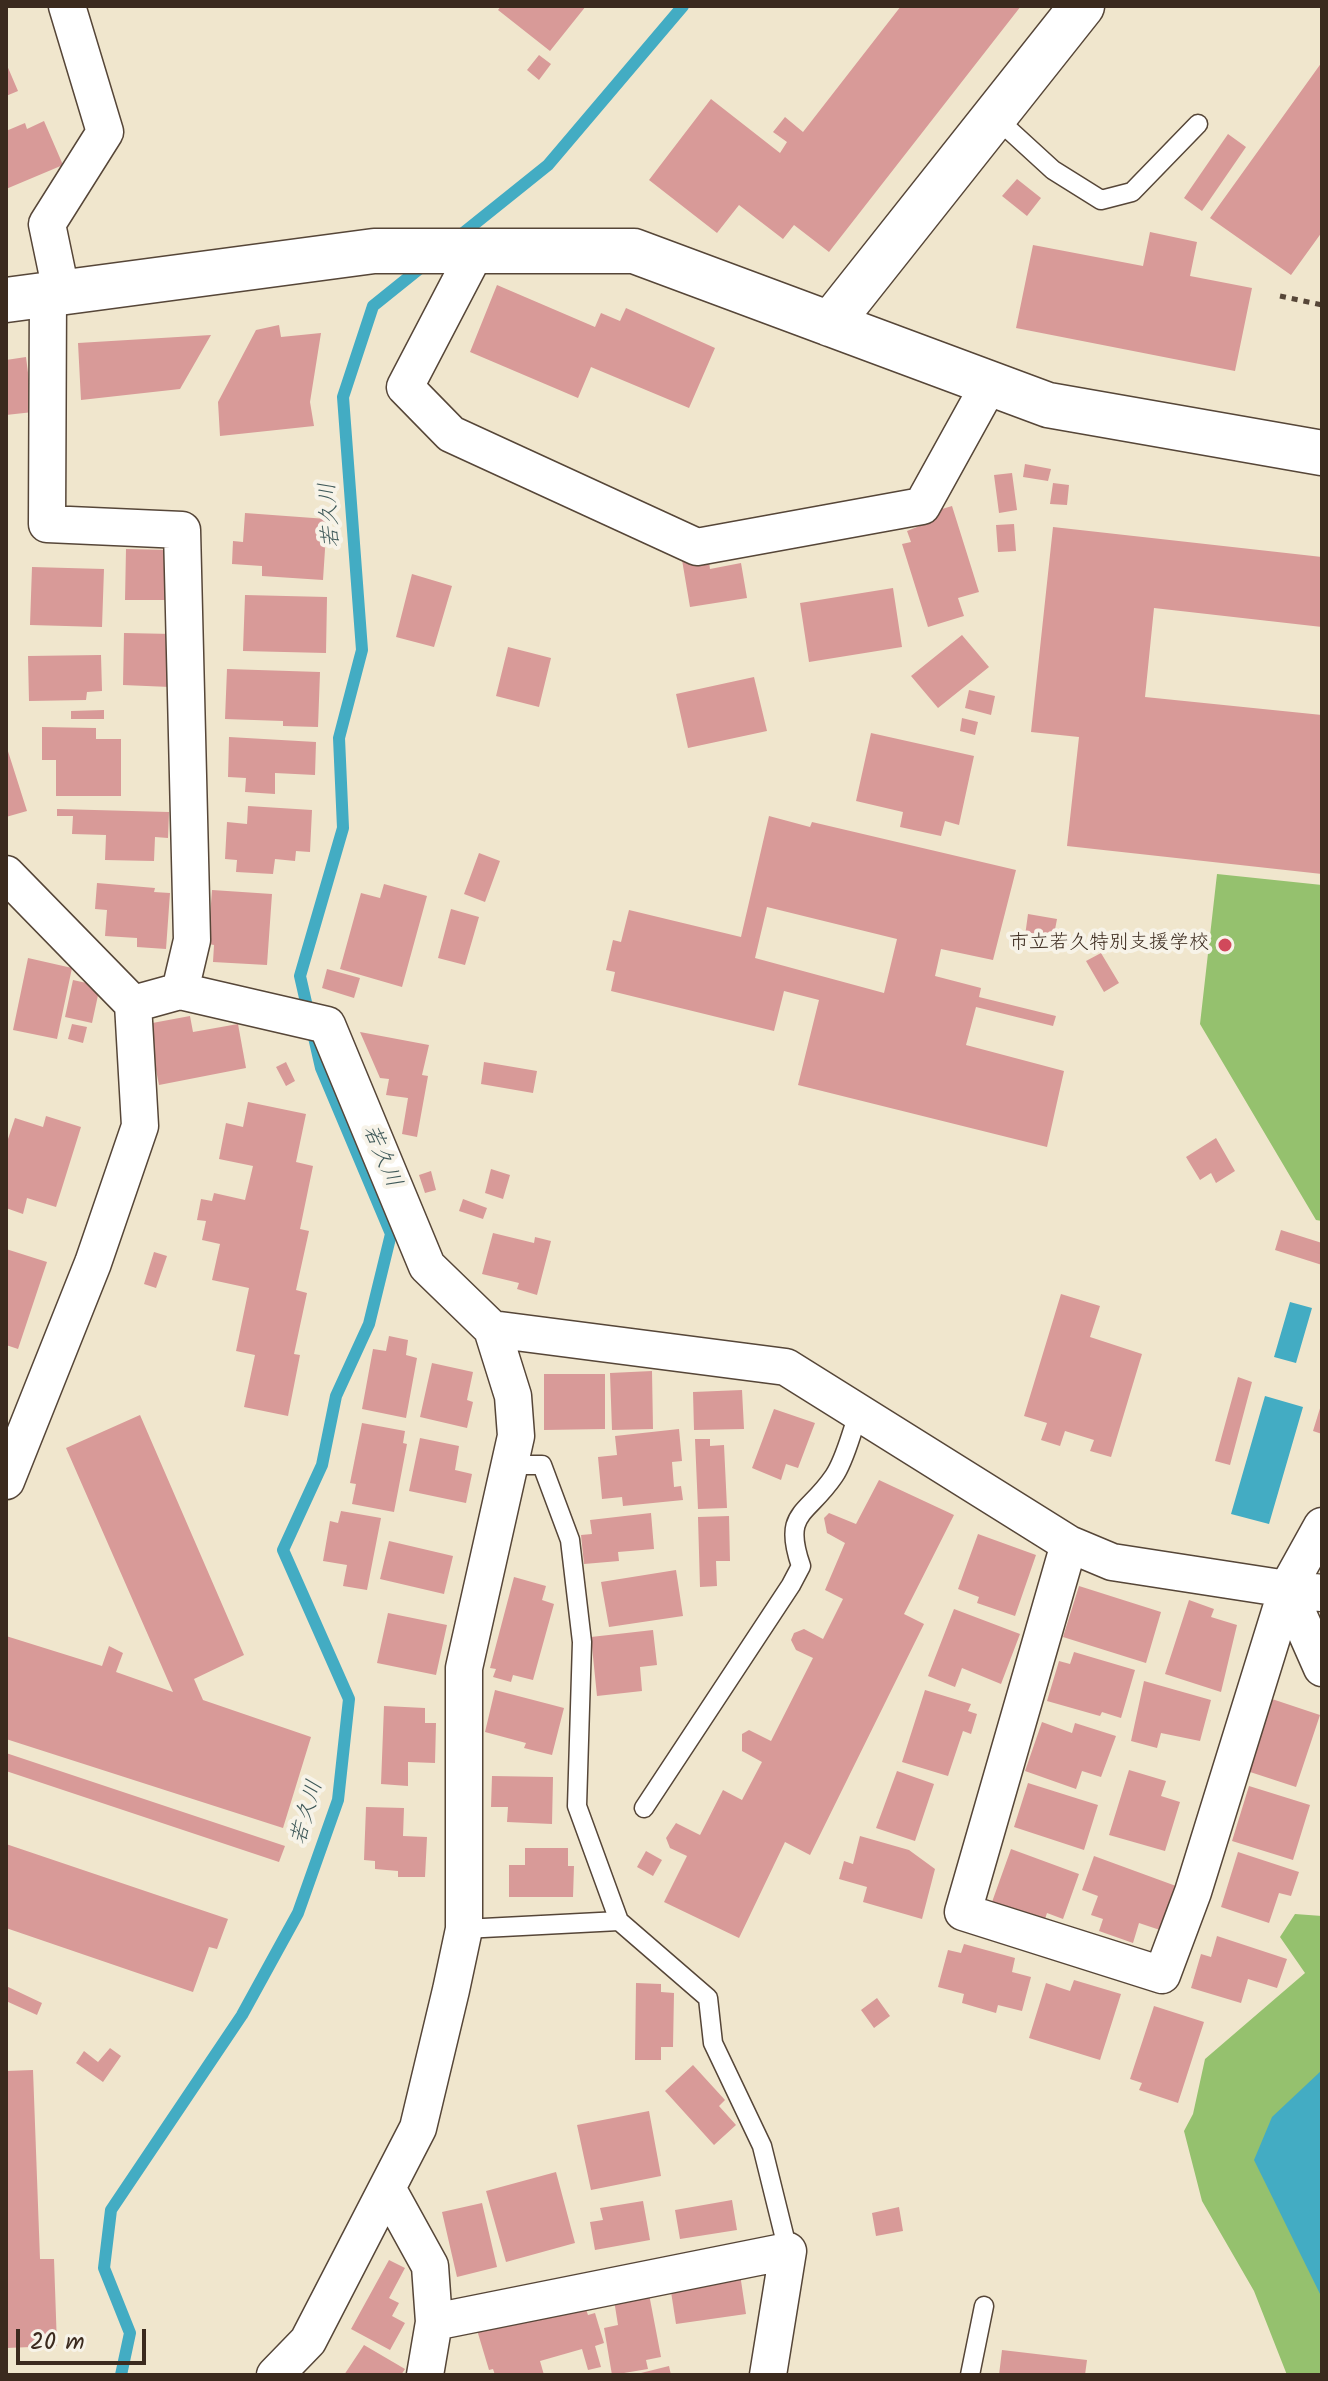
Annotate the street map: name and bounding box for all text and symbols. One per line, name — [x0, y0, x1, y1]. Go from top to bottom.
water label: 若久川 — [317, 481, 347, 549]
place label: 市立若久特別支援学校 — [1009, 933, 1209, 957]
marker: 市立若久特別支援学校 — [1216, 936, 1234, 954]
water label: 若久川 — [355, 1121, 405, 1193]
water label: 若久川 — [287, 1778, 331, 1848]
scale bar — [20, 2313, 150, 2363]
text: 20 m — [30, 2323, 85, 2362]

